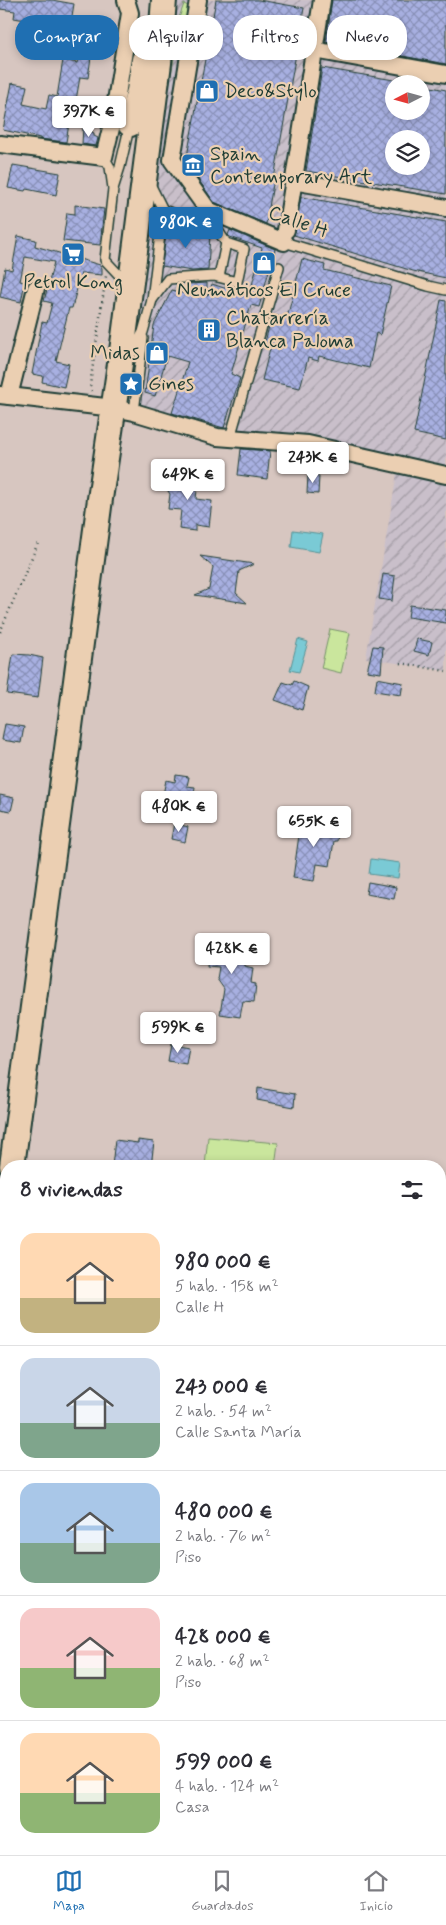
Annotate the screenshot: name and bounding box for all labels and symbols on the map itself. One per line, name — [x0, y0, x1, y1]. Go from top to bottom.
north arrow — [385, 75, 430, 120]
shop icon: Deco&Stylo — [194, 78, 220, 104]
place label: Deco&Stylo — [224, 78, 317, 105]
pin: 397K € — [48, 96, 130, 138]
place label: Spain Contemporary Art — [210, 141, 372, 191]
museum icon: Spain Contemporary Art — [180, 152, 206, 178]
street label: Calle H — [265, 199, 331, 245]
pin: 980K € — [145, 206, 227, 249]
supermarket icon: Petrol Kong — [60, 241, 86, 267]
shop icon: Neumáticos El Cruce — [251, 250, 277, 276]
place label: Petrol Kong — [23, 269, 123, 296]
place label: Neumáticos El Cruce — [177, 277, 351, 304]
place label: Chatarrería Blanca Paloma — [226, 305, 354, 355]
building icon: Chatarrería Blanca Paloma — [196, 317, 222, 343]
place label: Midas — [90, 340, 140, 367]
shop icon: Midas — [144, 340, 170, 366]
place icon: Gines — [118, 371, 144, 397]
place label: Gines — [148, 371, 194, 398]
pin: 243K € — [272, 442, 354, 484]
pin: 649K € — [147, 458, 229, 501]
pin: 480K € — [138, 790, 220, 833]
pin: 655K € — [273, 806, 355, 848]
pin: 428K € — [191, 932, 273, 975]
pin: 599K € — [137, 1012, 219, 1054]

